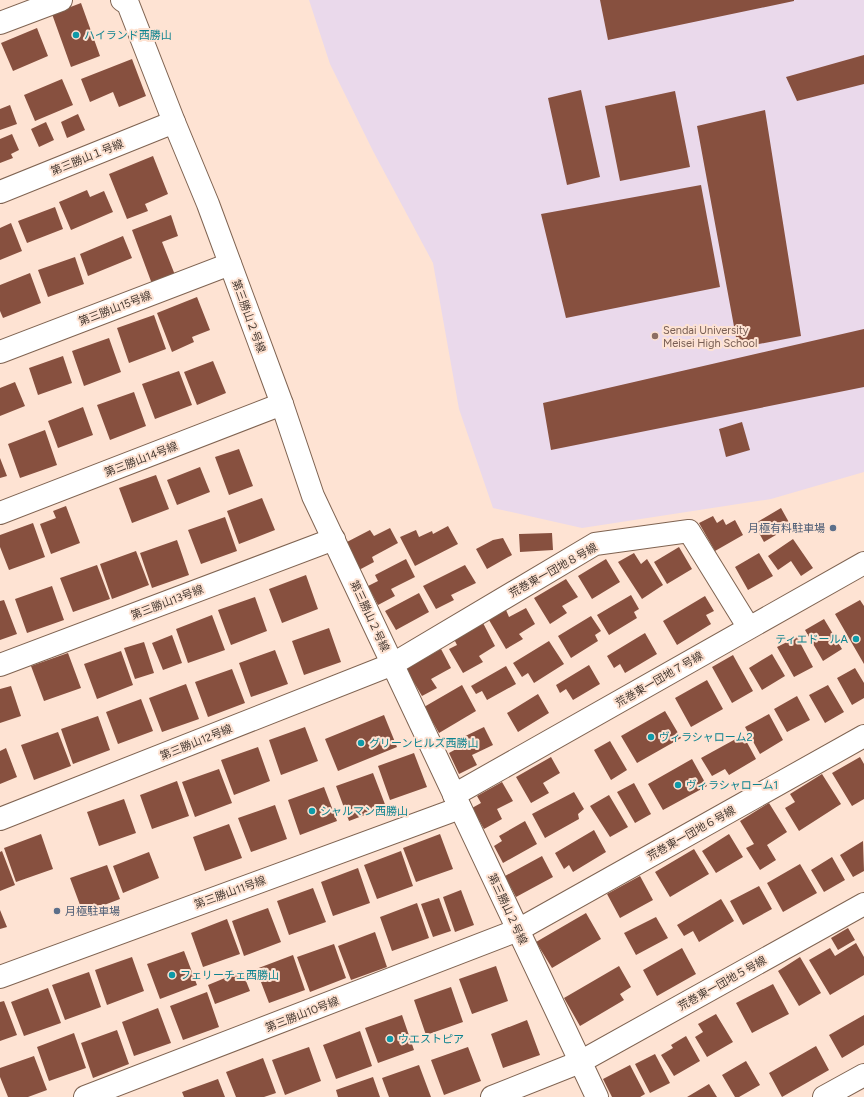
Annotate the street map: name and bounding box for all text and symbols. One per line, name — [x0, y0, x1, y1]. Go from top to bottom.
place label: ハイランド西勝山 — [84, 29, 172, 42]
marker: ハイランド西勝山 — [71, 30, 81, 40]
street label: 第三勝山１号線 — [49, 137, 125, 178]
street label: 第三勝山２号線 — [229, 278, 268, 355]
street label: 第三勝山15号線 — [77, 289, 153, 328]
place label: Sendai University Meisei High School — [663, 324, 757, 350]
marker: Sendai University Meisei High School — [650, 331, 660, 341]
street label: 第三勝山14号線 — [103, 440, 180, 479]
place label: 月極有料駐車場 — [748, 522, 825, 535]
marker: 月極有料駐車場 — [828, 523, 838, 533]
street label: 荒巻東一団地８号線 — [507, 541, 600, 600]
street label: 第三勝山２号線 — [347, 579, 392, 654]
street label: 第三勝山13号線 — [129, 583, 205, 622]
place label: ティエドールA — [775, 633, 849, 646]
marker: ティエドールA — [851, 634, 861, 644]
street label: 荒巻東一団地７号線 — [613, 649, 705, 710]
street label: 第三勝山12号線 — [158, 722, 234, 763]
place label: ヴィラシャローム2 — [659, 731, 753, 744]
marker: ヴィラシャローム2 — [646, 732, 656, 742]
place label: グリーンヒルズ西勝山 — [369, 737, 478, 750]
marker: グリーンヒルズ西勝山 — [356, 738, 366, 748]
place label: ヴィラシャローム1 — [686, 779, 778, 792]
marker: ヴィラシャローム1 — [673, 780, 683, 790]
street label: 荒巻東一団地６号線 — [645, 804, 738, 863]
place label: シャルマン西勝山 — [320, 805, 408, 818]
marker: シャルマン西勝山 — [307, 806, 317, 816]
street label: 第三勝山２号線 — [485, 872, 530, 947]
street label: 第三勝山11号線 — [193, 874, 268, 911]
place label: 月極駐車場 — [65, 905, 120, 918]
marker: 月極駐車場 — [52, 906, 62, 916]
street label: 荒巻東一団地５号線 — [676, 954, 769, 1013]
place label: フェリーチェ西勝山 — [180, 969, 279, 982]
marker: フェリーチェ西勝山 — [167, 970, 177, 980]
street label: 第三勝山10号線 — [264, 994, 341, 1034]
place label: ウエストピア — [398, 1033, 464, 1046]
marker: ウエストピア — [385, 1034, 395, 1044]

